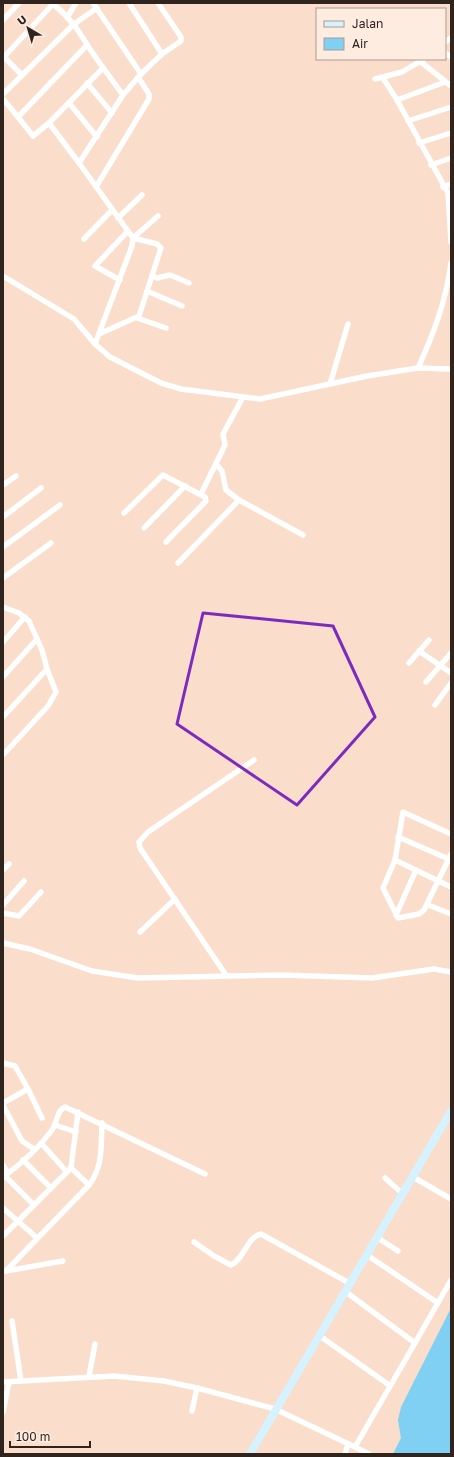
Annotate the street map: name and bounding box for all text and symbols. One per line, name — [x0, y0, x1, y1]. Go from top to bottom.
north arrow — [8, 8, 48, 48]
legend — [316, 8, 446, 60]
text: U — [14, 12, 29, 27]
text: Jalan — [352, 16, 383, 31]
text: Air — [352, 36, 368, 51]
scale bar — [10, 1423, 90, 1449]
text: 100 m — [16, 1429, 50, 1444]

